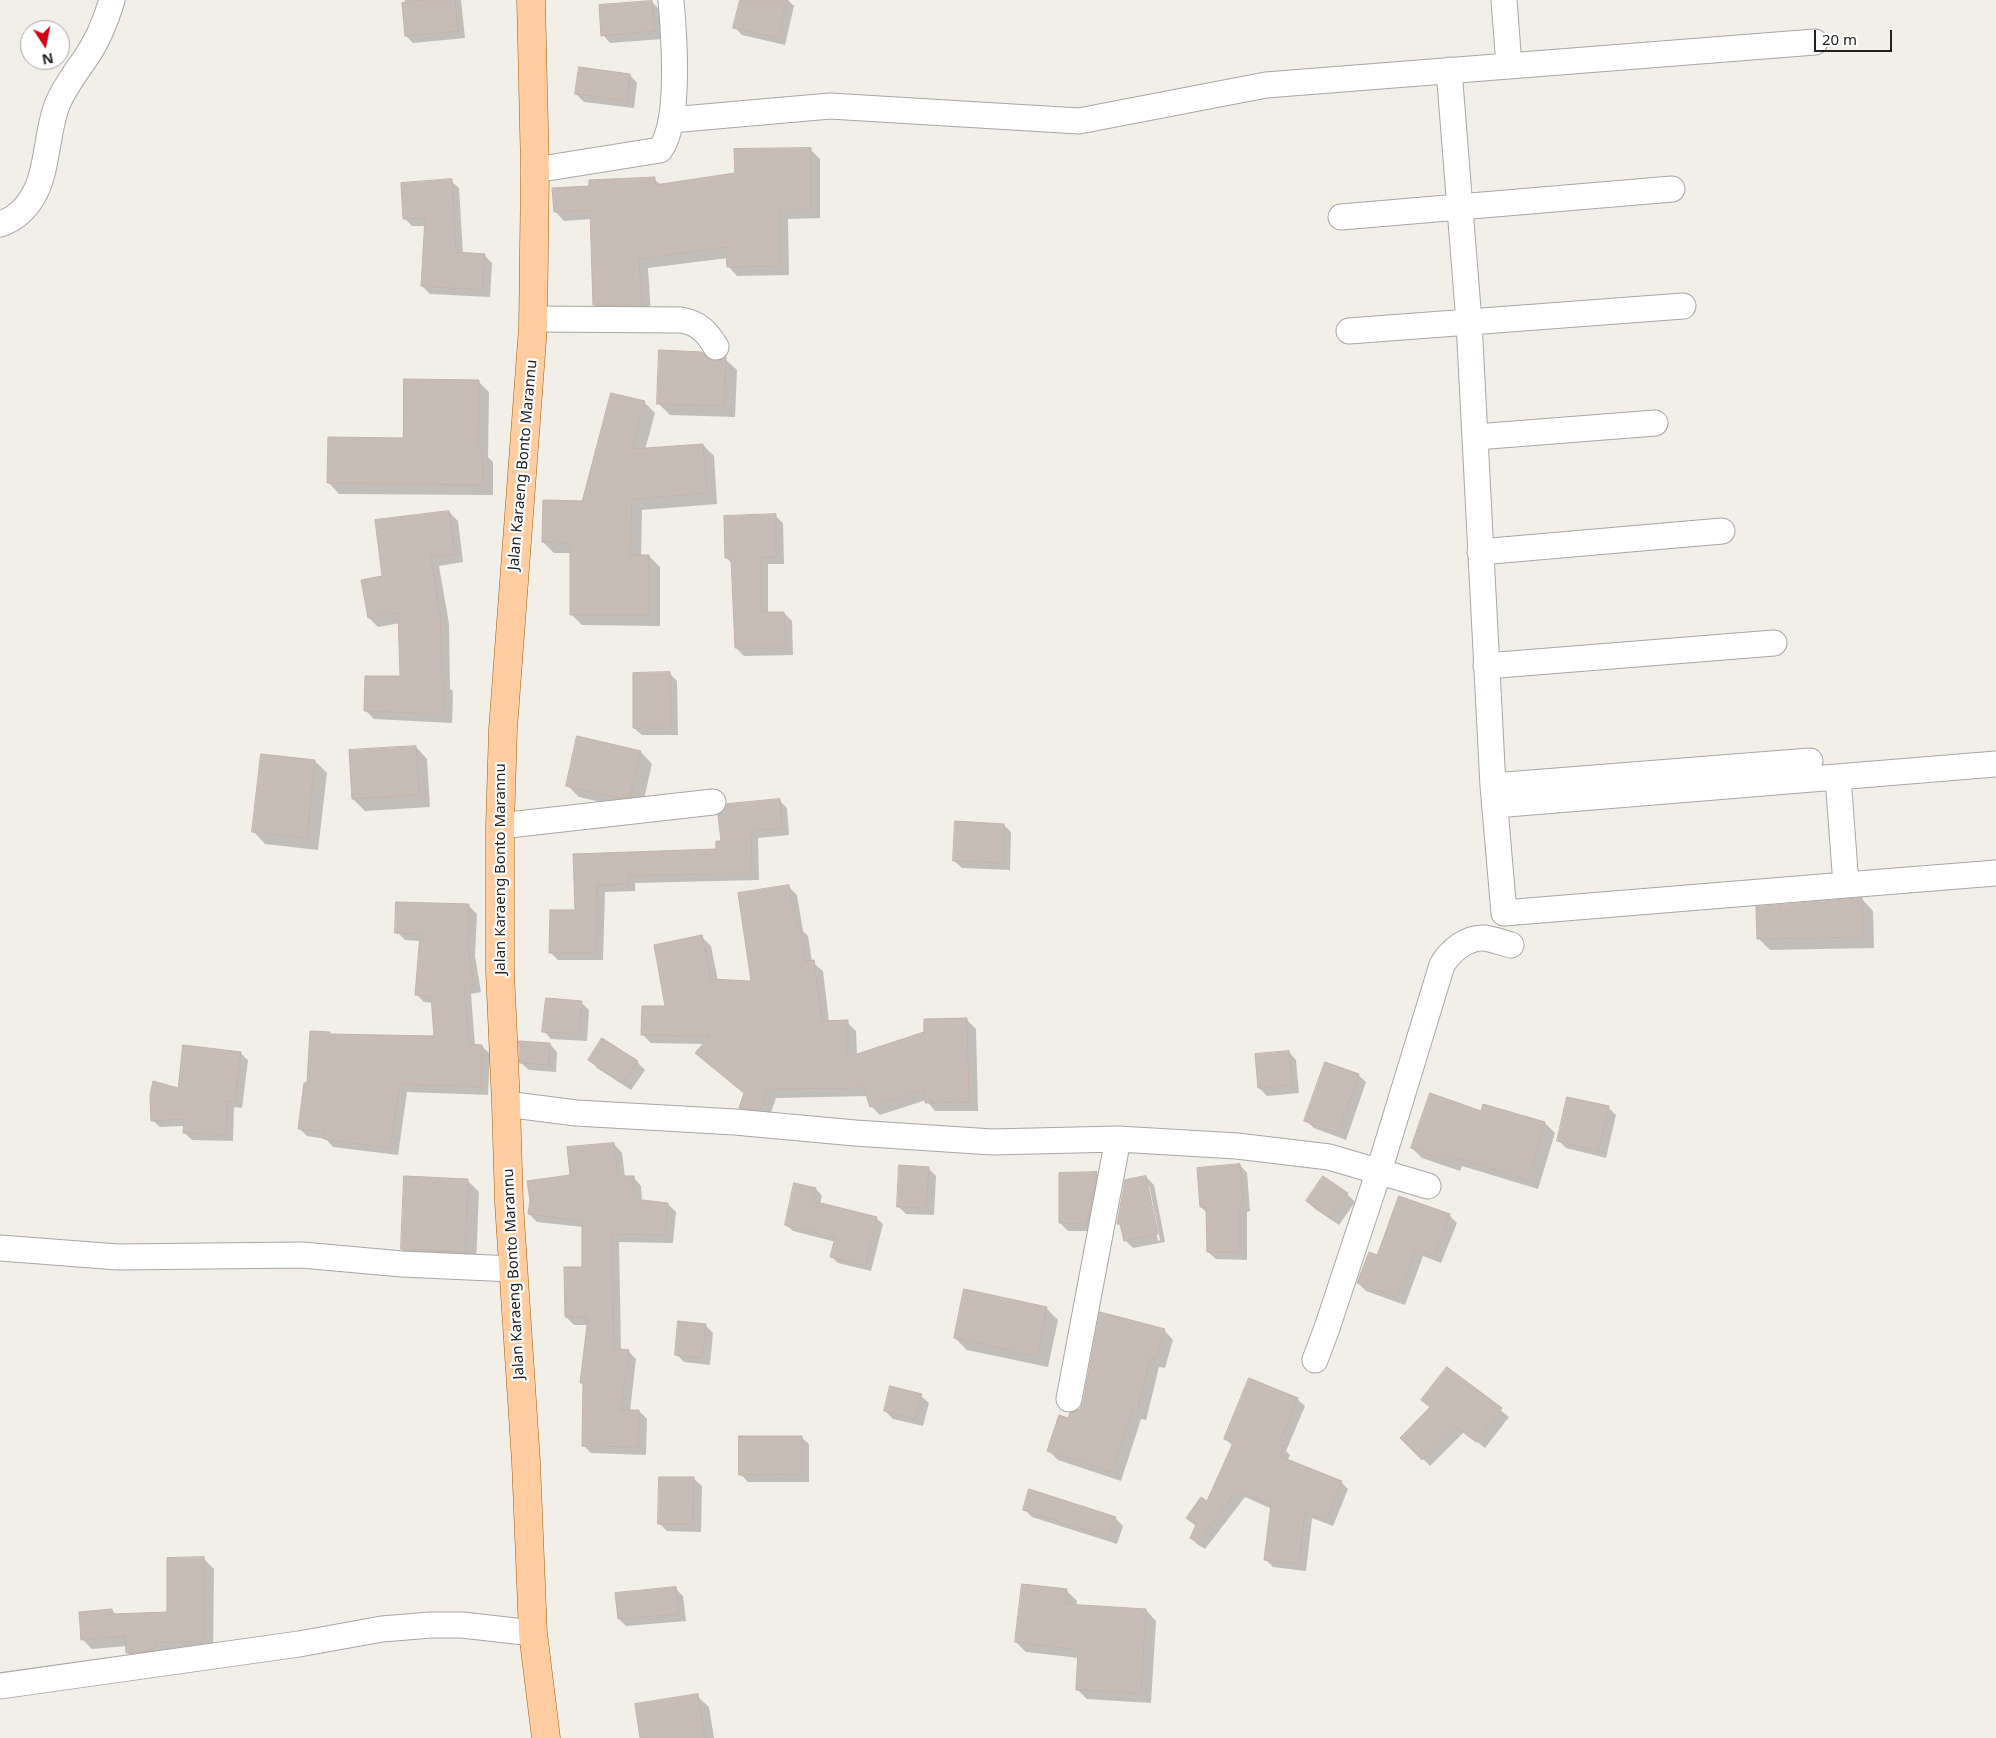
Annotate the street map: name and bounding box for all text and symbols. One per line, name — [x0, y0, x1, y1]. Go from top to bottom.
north arrow — [20, 20, 70, 70]
scale bar — [1816, 20, 1894, 52]
text: 20 m — [1822, 29, 1857, 49]
text: N — [40, 49, 55, 70]
street label: Jalan Karaeng Bonto Marannu — [505, 359, 541, 571]
street label: Jalan Karaeng Bonto Marannu — [492, 763, 510, 975]
street label: Jalan Karaeng Bonto Marannu — [499, 1168, 529, 1380]

